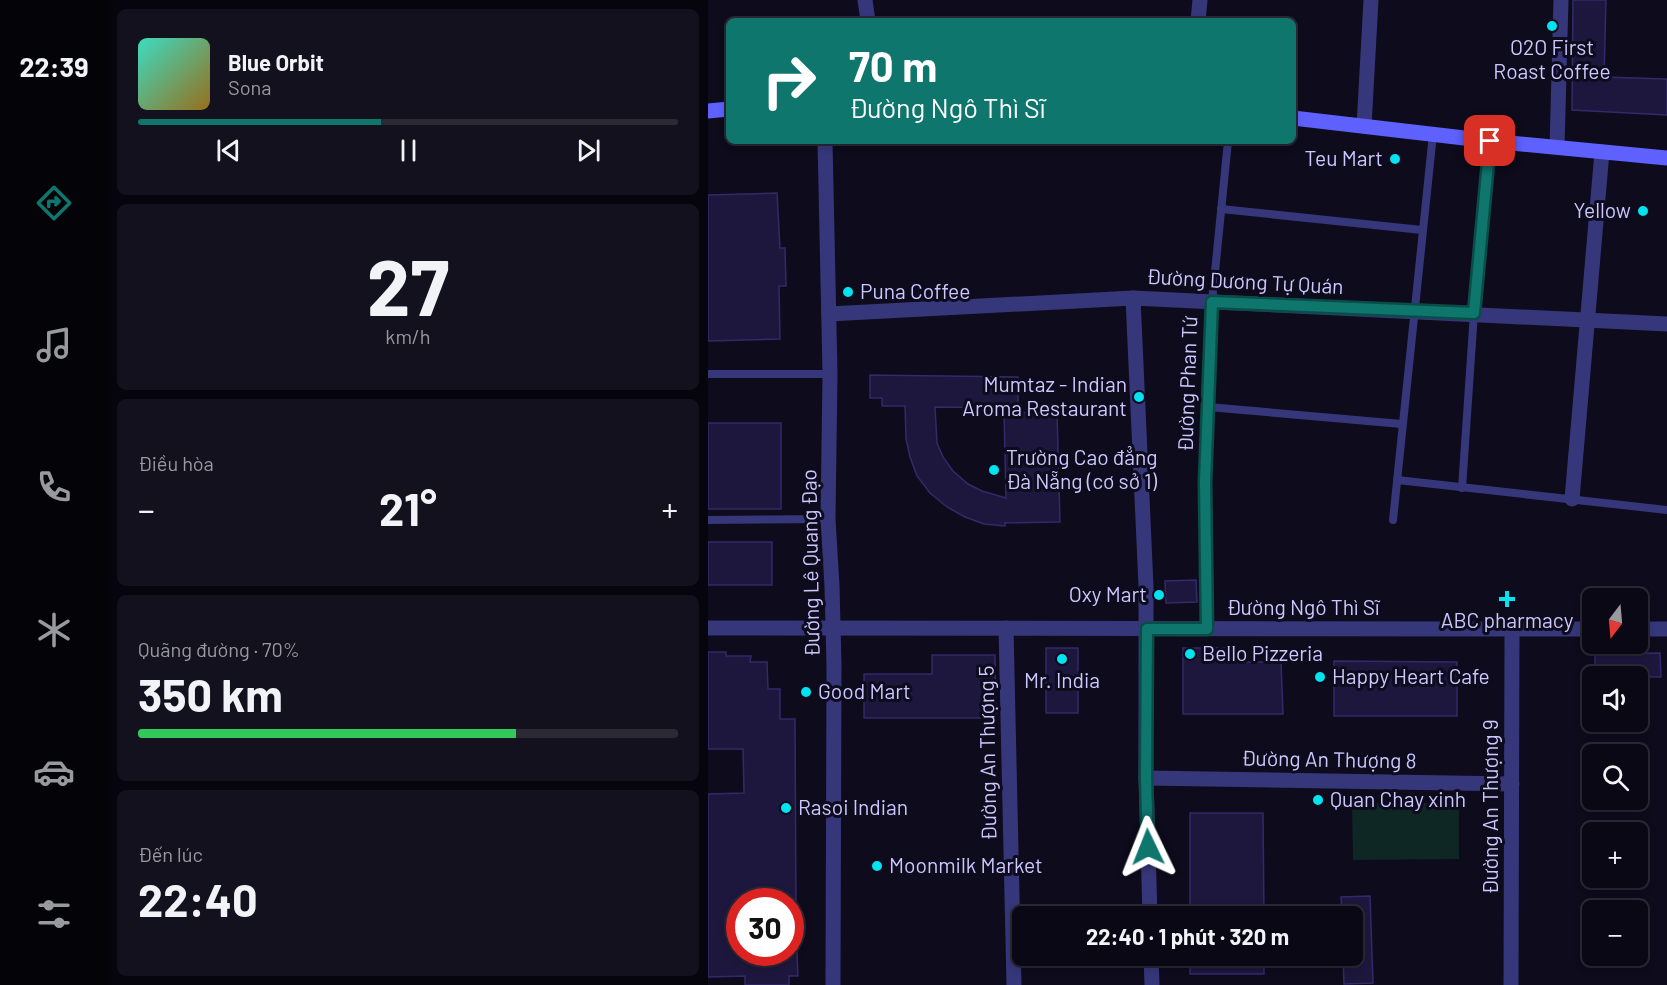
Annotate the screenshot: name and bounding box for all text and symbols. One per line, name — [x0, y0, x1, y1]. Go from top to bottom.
marker: O2O First Roast Coffee — [1545, 19, 1559, 33]
place label: O2O First Roast Coffee — [1493, 34, 1611, 83]
text: 70 m — [849, 40, 937, 90]
icon: right — [750, 42, 828, 120]
text: Blue Orbit — [228, 49, 324, 75]
text: 22:39 — [20, 50, 89, 82]
text: Sona — [228, 75, 272, 99]
text: Đường Ngô Thì Sĩ — [849, 91, 1046, 123]
pin — [1464, 115, 1515, 166]
icon: arrive — [1473, 124, 1506, 157]
icon: previous — [212, 134, 245, 167]
icon: pause — [392, 134, 425, 167]
icon: next — [572, 134, 605, 167]
place label: Teu Mart — [1305, 145, 1383, 170]
marker: Teu Mart — [1388, 152, 1402, 166]
icon: directions — [33, 182, 75, 224]
place label: Yellow — [1573, 197, 1631, 222]
marker: Yellow — [1636, 204, 1650, 218]
text: 27 — [367, 238, 449, 332]
street label: Đường Dương Tự Quán — [1146, 263, 1344, 298]
place label: Puna Coffee — [860, 278, 970, 303]
marker: Puna Coffee — [841, 285, 855, 299]
street label: Đường Phan Tứ — [1172, 315, 1201, 452]
icon: music — [33, 324, 75, 366]
text: km/h — [385, 324, 431, 348]
place label: Mumtaz - Indian Aroma Restaurant — [962, 371, 1127, 420]
marker: Mumtaz - Indian Aroma Restaurant — [1132, 390, 1146, 404]
place label: Trường Cao đẳng Đà Nẵng (cơ sở 1) — [1006, 444, 1158, 493]
text: Điều hòa — [138, 451, 214, 475]
marker: Trường Cao đẳng Đà Nẵng (cơ sở 1) — [987, 463, 1001, 477]
icon: phone — [33, 466, 75, 508]
street label: Đường Lê Quang Đạo — [795, 469, 824, 657]
text: 21° — [379, 481, 437, 535]
text: − — [138, 489, 155, 529]
text: + — [662, 489, 678, 529]
place label: Oxy Mart — [1069, 581, 1147, 606]
marker: Oxy Mart — [1152, 588, 1166, 602]
north arrow — [1582, 588, 1648, 654]
map controls — [1582, 588, 1648, 966]
marker: ABC pharmacy — [1500, 592, 1514, 606]
street label: Đường Ngô Thì Sĩ — [1227, 594, 1381, 619]
place label: ABC pharmacy — [1441, 607, 1574, 632]
icon: climate — [33, 609, 75, 651]
text: Quãng đường · 70% — [138, 637, 300, 661]
place label: Bello Pizzeria — [1202, 640, 1323, 665]
marker: Bello Pizzeria — [1183, 647, 1197, 661]
marker: Mr. India — [1055, 652, 1069, 666]
place label: Happy Heart Cafe — [1332, 663, 1490, 688]
street label: Đường An Thượng 5 — [972, 665, 1001, 841]
button: sound — [1582, 666, 1648, 732]
text: 350 km — [138, 667, 283, 721]
place label: Mr. India — [1024, 667, 1100, 692]
marker: Happy Heart Cafe — [1313, 670, 1327, 684]
place label: Good Mart — [818, 678, 911, 703]
marker: Good Mart — [799, 685, 813, 699]
street label: Đường An Thượng 9 — [1477, 719, 1502, 895]
street label: Đường An Thượng 8 — [1241, 744, 1417, 773]
button: search — [1582, 744, 1648, 810]
icon: car — [33, 751, 75, 793]
place label: Quan Chay xinh — [1330, 786, 1466, 811]
marker: Quan Chay xinh — [1311, 793, 1325, 807]
place label: Rasoi Indian — [798, 794, 908, 819]
marker: Rasoi Indian — [779, 801, 793, 815]
position arrow — [1116, 815, 1180, 879]
button: + — [1582, 822, 1648, 888]
text: Đến lúc — [138, 842, 203, 866]
place label: Moonmilk Market — [889, 852, 1043, 877]
marker: Moonmilk Market — [870, 859, 884, 873]
text: 22:40 — [138, 872, 258, 926]
speed limit sign: 30 — [726, 888, 804, 966]
icon: filters — [33, 893, 75, 935]
button: − — [1582, 900, 1648, 966]
text: 22:40 · 1 phút · 320 m — [1086, 923, 1289, 949]

